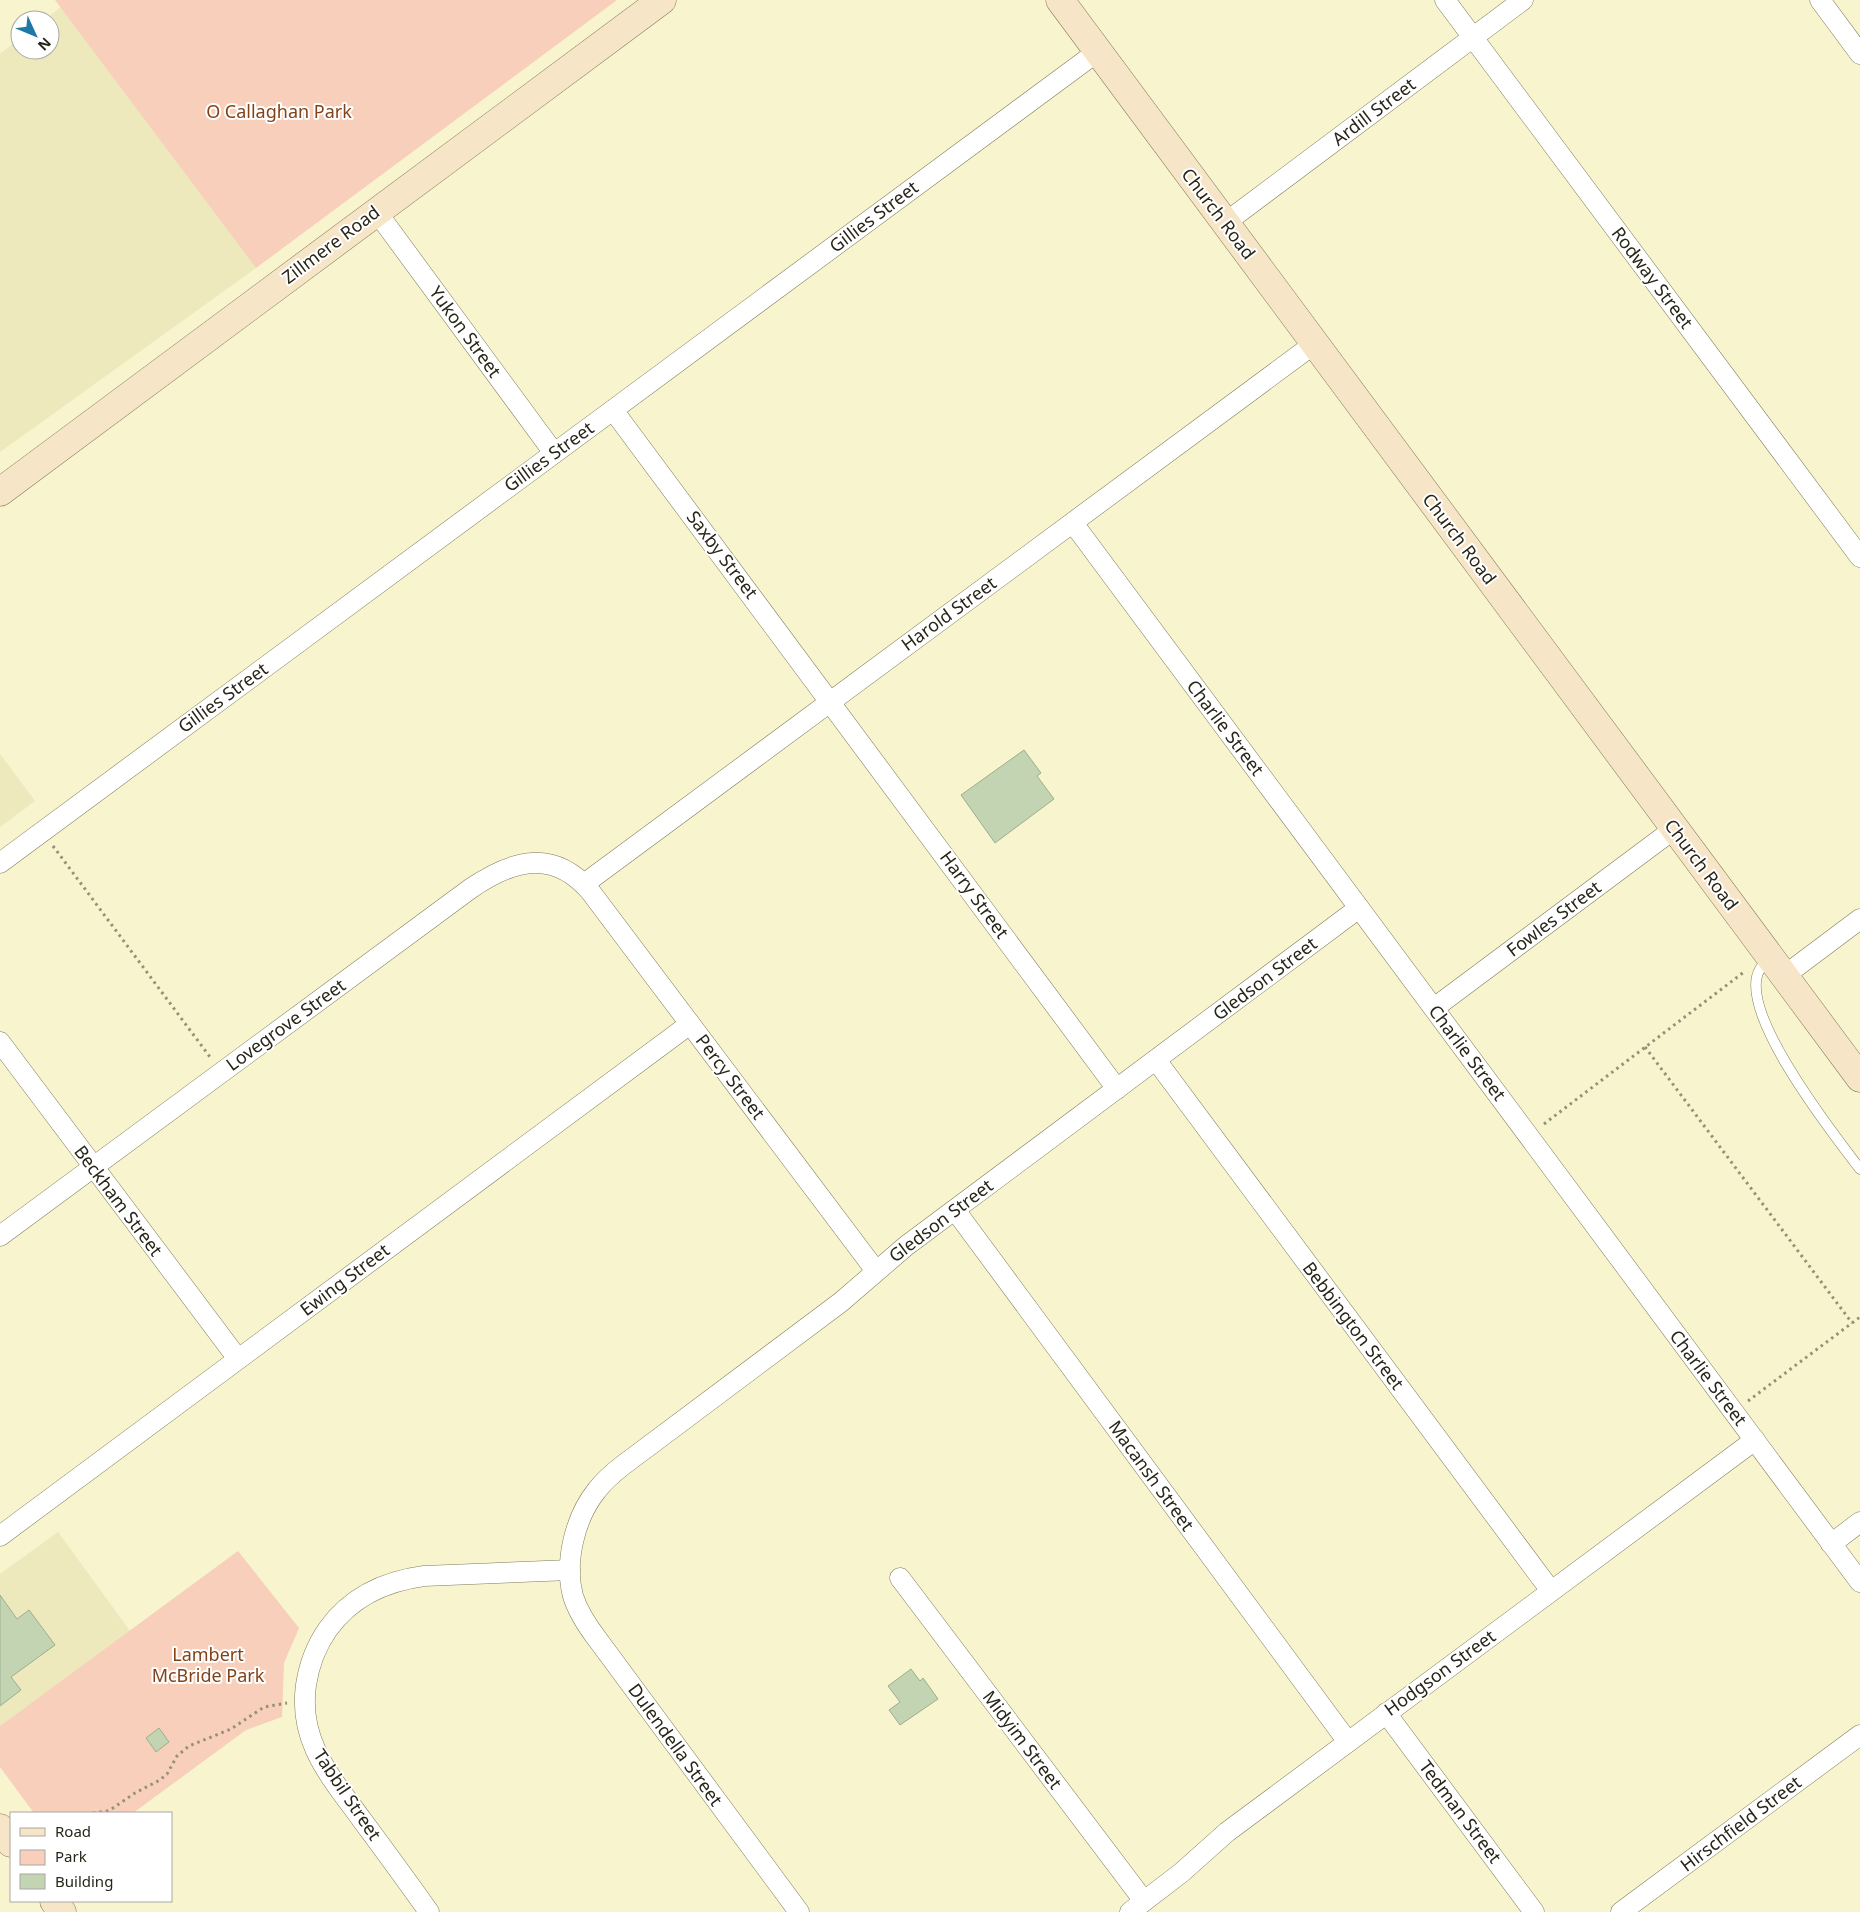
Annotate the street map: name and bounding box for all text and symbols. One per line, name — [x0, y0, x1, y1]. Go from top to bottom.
north arrow — [10, 10, 60, 60]
text: N — [34, 34, 56, 55]
street label: Ardill Street — [1327, 72, 1420, 150]
park label: O Callaghan Park — [206, 99, 352, 123]
street label: Church Road — [1177, 163, 1261, 264]
street label: Gillies Street — [824, 175, 923, 257]
street label: Zillmere Road — [277, 200, 384, 289]
street label: Rodway Street — [1607, 222, 1699, 334]
street label: Yukon Street — [425, 281, 507, 382]
street label: Gillies Street — [499, 415, 599, 497]
street label: Church Road — [1418, 488, 1502, 589]
street label: Saxby Street — [682, 506, 764, 604]
street label: Harold Street — [896, 570, 1001, 656]
street label: Gillies Street — [173, 656, 273, 738]
street label: Charlie Street — [1182, 674, 1270, 781]
street label: Church Road — [1660, 814, 1744, 915]
street label: Harry Street — [935, 846, 1015, 943]
street label: Fowles Street — [1501, 875, 1606, 962]
street label: Gledson Street — [1207, 931, 1322, 1025]
street label: Lovegrove Street — [221, 972, 350, 1076]
street label: Charlie Street — [1424, 999, 1512, 1106]
street label: Percy Street — [691, 1029, 771, 1124]
street label: Beckham Street — [69, 1140, 169, 1261]
street label: Gledson Street — [883, 1173, 998, 1267]
street label: Ewing Street — [295, 1237, 394, 1321]
street label: Bebbington Street — [1298, 1257, 1410, 1395]
street label: Charlie Street — [1665, 1324, 1753, 1431]
street label: Macansh Street — [1104, 1415, 1200, 1536]
street label: Hodgson Street — [1379, 1623, 1500, 1721]
park label: Lambert McBride Park — [152, 1642, 265, 1687]
street label: Dulendella Street — [623, 1678, 729, 1811]
street label: Midyim Street — [978, 1685, 1068, 1794]
street label: Tabbil Street — [309, 1744, 387, 1845]
street label: Tedman Street — [1414, 1755, 1508, 1868]
street label: Hirschfield Street — [1675, 1770, 1806, 1877]
legend — [10, 1812, 172, 1902]
text: Road — [55, 1821, 91, 1841]
text: Park — [55, 1846, 87, 1866]
text: Building — [55, 1871, 113, 1891]

